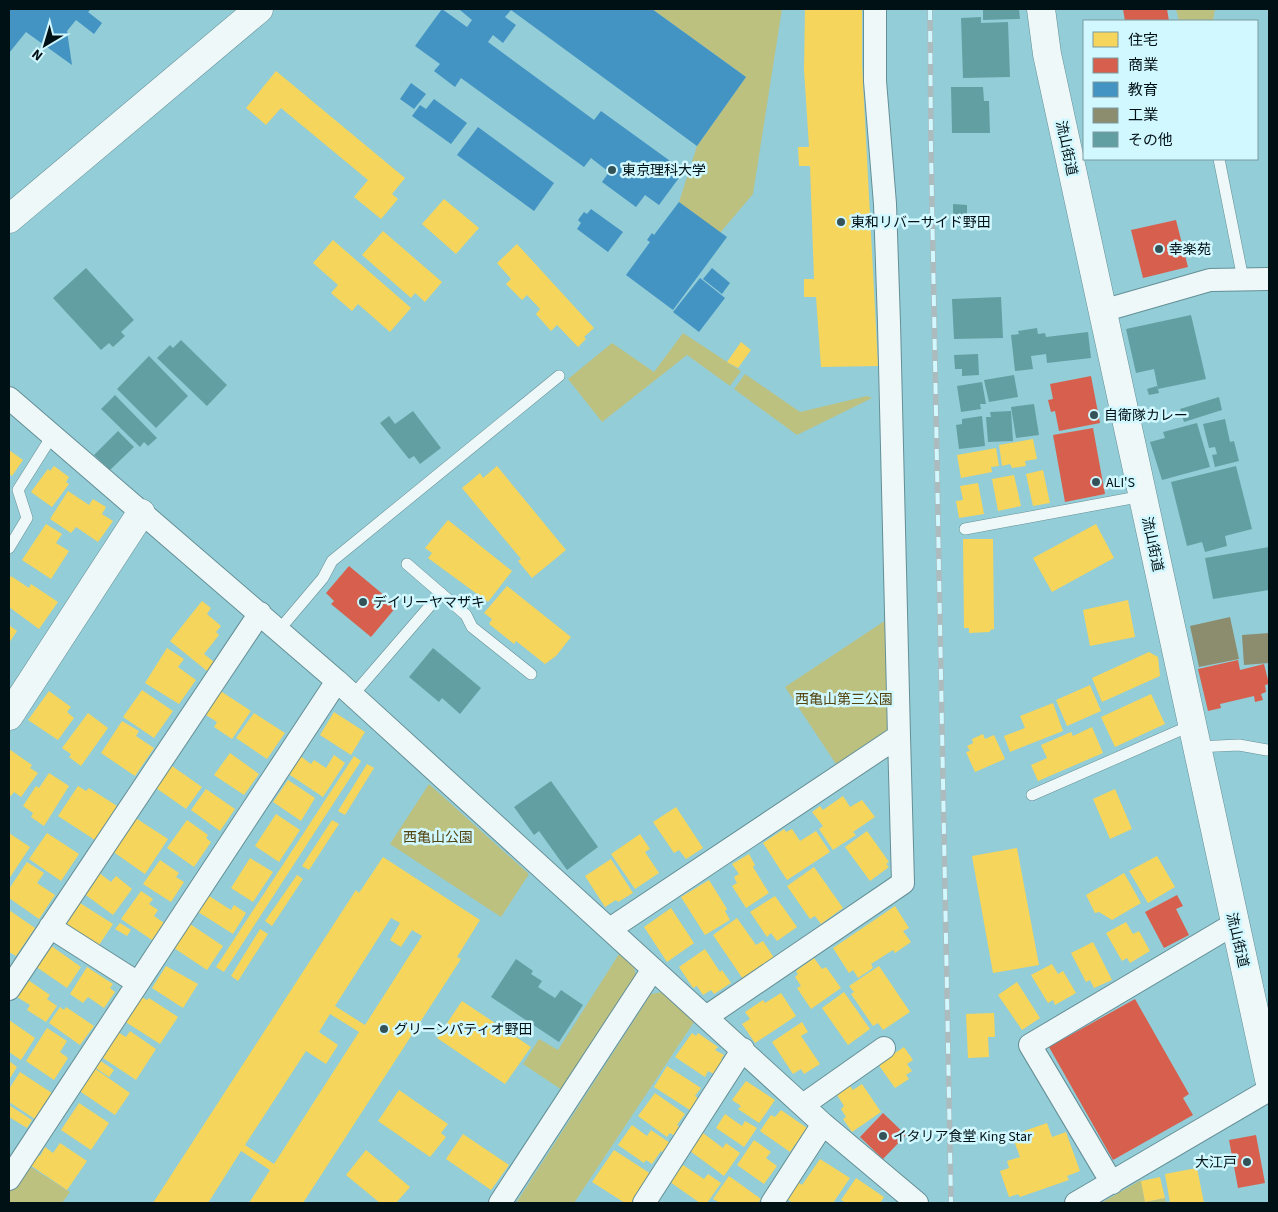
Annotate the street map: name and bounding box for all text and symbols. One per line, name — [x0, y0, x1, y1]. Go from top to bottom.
north arrow — [20, 20, 70, 70]
legend — [1083, 20, 1258, 160]
text: 住宅 — [1128, 30, 1158, 51]
text: N — [28, 44, 47, 65]
text: 商業 — [1128, 55, 1158, 76]
text: 教育 — [1128, 80, 1158, 101]
text: 工業 — [1128, 105, 1158, 126]
street label: 流山街道 — [1050, 119, 1082, 178]
text: その他 — [1128, 130, 1173, 151]
place label: 東京理科大学 — [622, 161, 706, 181]
marker: 東京理科大学 — [606, 164, 618, 176]
place label: 東和リバーサイド野田 — [851, 213, 991, 233]
marker: 東和リバーサイド野田 — [835, 216, 847, 228]
place label: 幸楽苑 — [1169, 240, 1211, 260]
marker: 幸楽苑 — [1153, 243, 1165, 255]
place label: 自衛隊カレー — [1104, 406, 1188, 426]
marker: 自衛隊カレー — [1088, 409, 1100, 421]
place label: ALI'S — [1106, 473, 1135, 493]
marker: ALI'S — [1090, 476, 1102, 488]
street label: 流山街道 — [1136, 515, 1168, 574]
place label: デイリーヤマザキ — [373, 593, 485, 613]
marker: デイリーヤマザキ — [357, 596, 369, 608]
park label: 西亀山第三公園 — [795, 690, 893, 710]
park label: 西亀山公園 — [403, 828, 473, 848]
street label: 流山街道 — [1221, 911, 1253, 970]
place label: グリーンパティオ野田 — [394, 1020, 532, 1040]
marker: グリーンパティオ野田 — [378, 1023, 390, 1035]
place label: イタリア食堂 King Star — [893, 1127, 1032, 1147]
marker: イタリア食堂 King Star — [877, 1130, 889, 1142]
place label: 大江戸 — [1195, 1153, 1237, 1173]
marker: 大江戸 — [1241, 1156, 1253, 1168]

